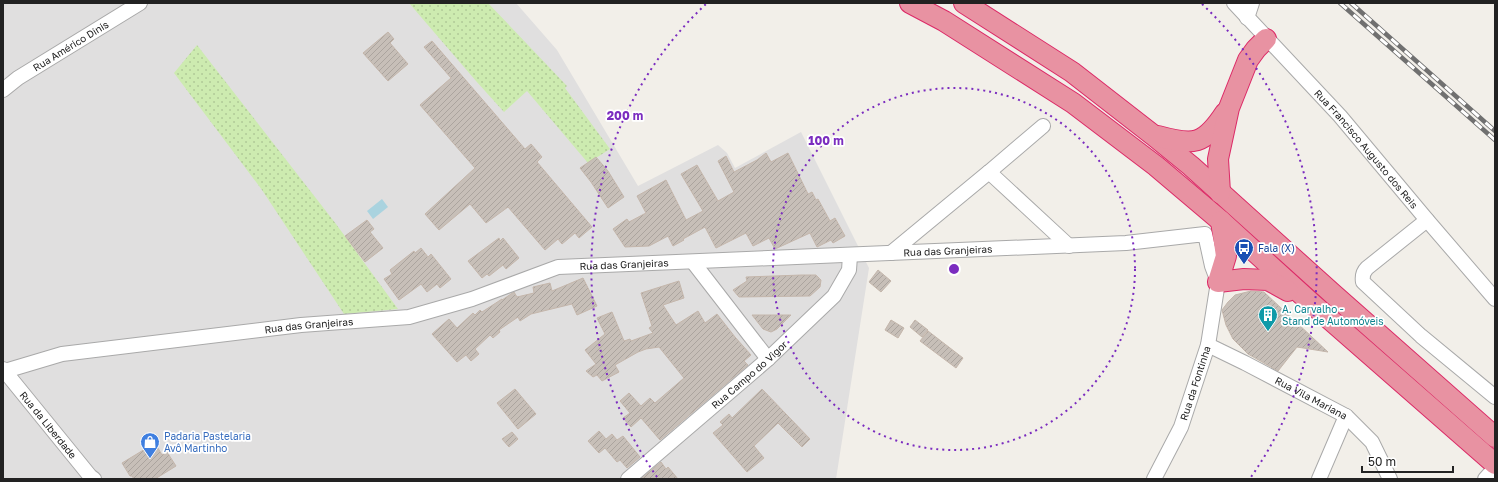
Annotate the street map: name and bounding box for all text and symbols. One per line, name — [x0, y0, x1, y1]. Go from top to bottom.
street label: Rua Américo Dinis — [31, 18, 111, 73]
street label: Rua Francisco Augusto dos Reis — [1312, 87, 1421, 211]
text: 200 m — [607, 108, 643, 123]
text: 100 m — [808, 133, 844, 148]
bus stop icon: Fala (X) — [1233, 237, 1255, 265]
place label: Fala (X) — [1258, 242, 1295, 254]
street label: Rua das Granjeiras — [903, 243, 993, 258]
street label: Rua das Granjeiras — [579, 256, 669, 272]
centre of rings — [947, 262, 961, 276]
place label: A. Carvalho - Stand de Automóveis — [1282, 303, 1383, 327]
building icon: A. Carvalho - Stand de Automóveis — [1257, 304, 1279, 332]
street label: Rua das Granjeiras — [264, 315, 354, 335]
street label: Rua Campo do Vigor — [709, 338, 790, 411]
street label: Rua da Fontinha — [1177, 344, 1213, 422]
street label: Rua Vila Mariana — [1273, 374, 1349, 422]
street label: Rua da Liberdade — [18, 389, 79, 461]
place label: Padaria Pastelaria Avô Martinho — [164, 430, 251, 454]
shop icon: Padaria Pastelaria Avô Martinho — [139, 431, 161, 459]
scale bar — [1362, 448, 1453, 474]
text: 50 m — [1368, 454, 1396, 469]

